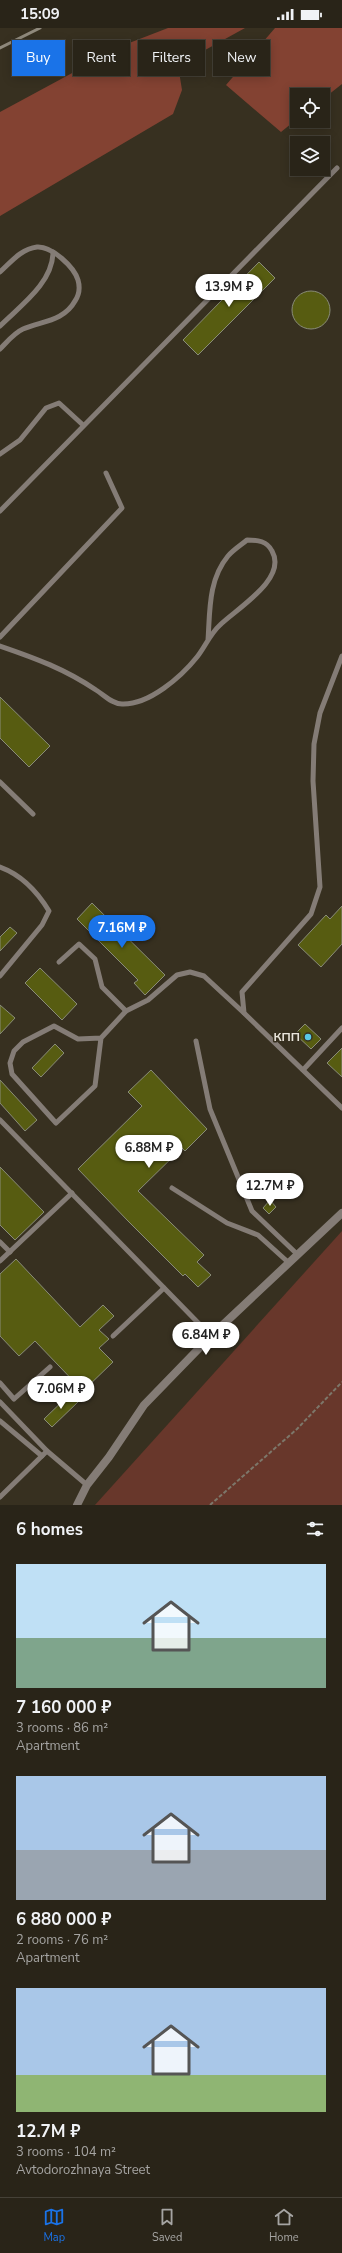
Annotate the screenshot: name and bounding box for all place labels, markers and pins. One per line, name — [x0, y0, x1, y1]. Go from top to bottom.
pin: 13.9M ₽ — [192, 274, 266, 308]
pin: 7.16M ₽ — [85, 915, 159, 949]
place label: КПП — [273, 1029, 300, 1045]
marker: КПП — [303, 1032, 313, 1042]
pin: 6.88M ₽ — [112, 1135, 186, 1169]
pin: 12.7M ₽ — [233, 1173, 307, 1207]
pin: 6.84M ₽ — [169, 1322, 243, 1356]
pin: 7.06M ₽ — [24, 1376, 98, 1410]

